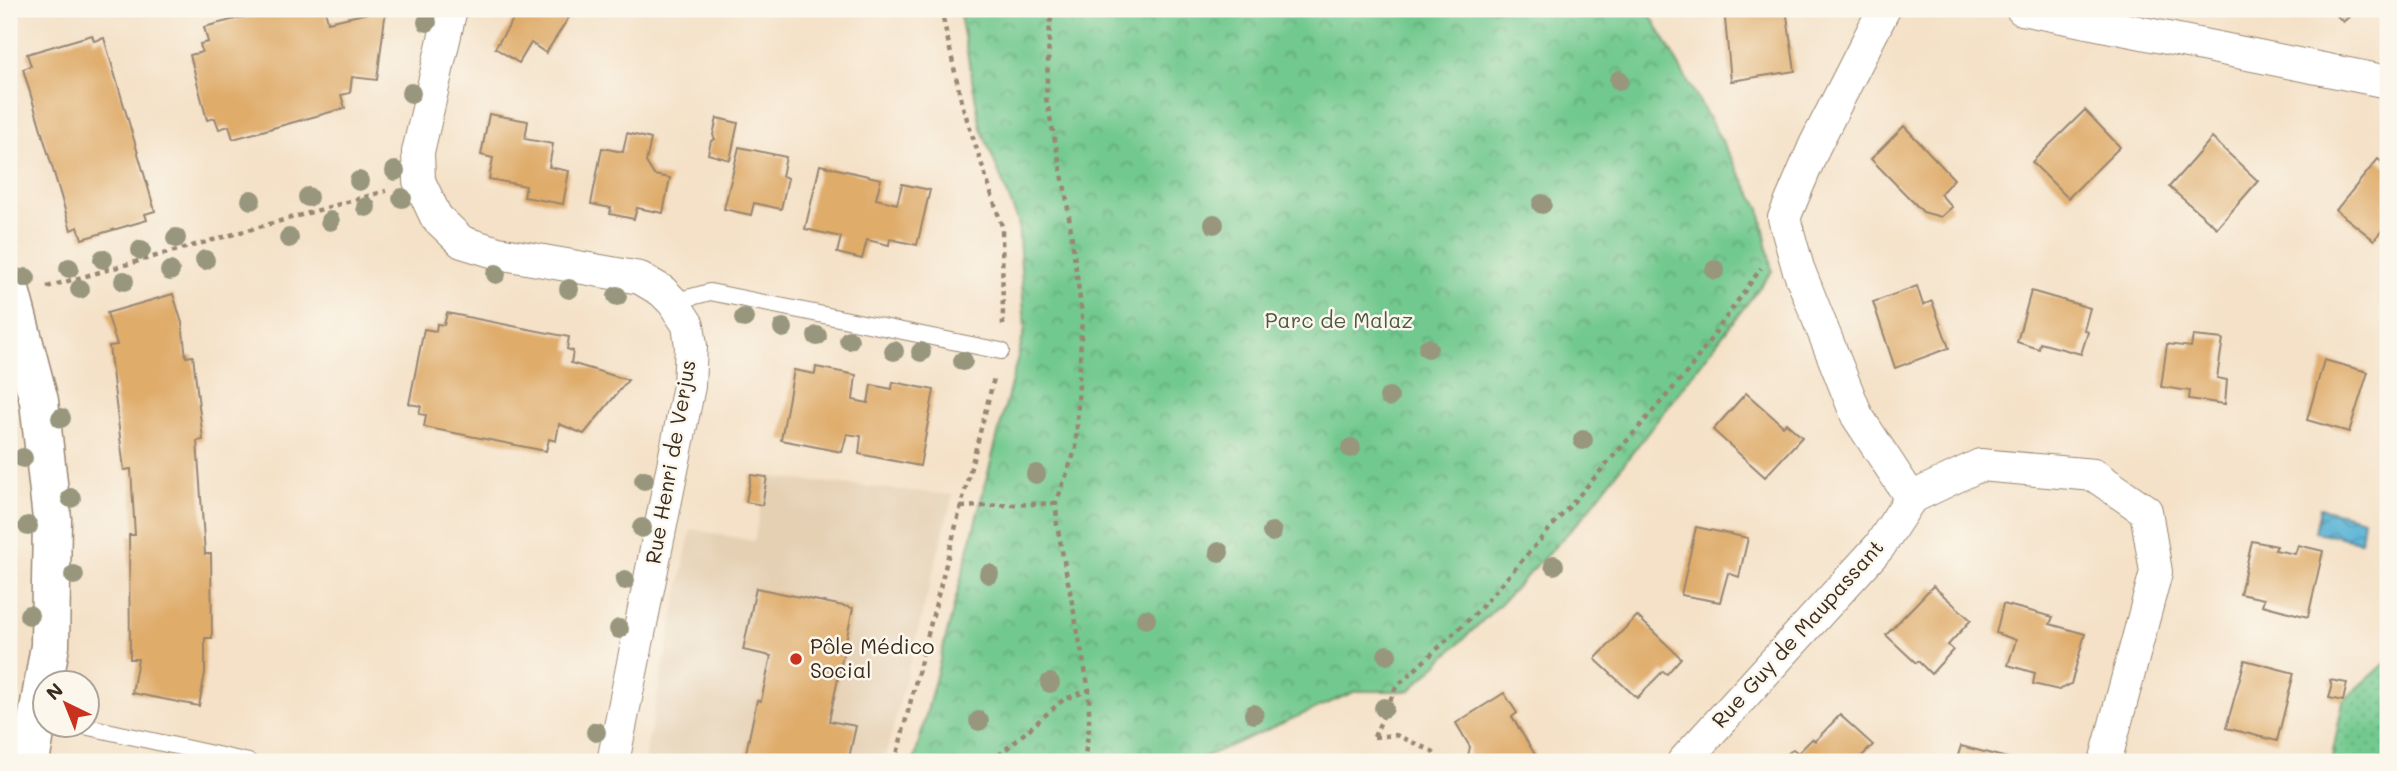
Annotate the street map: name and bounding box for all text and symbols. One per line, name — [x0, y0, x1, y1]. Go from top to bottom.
park label: Parc de Malaz — [1265, 306, 1413, 333]
street label: Rue Henri de Verjus — [638, 358, 701, 566]
street label: Rue Guy de Maupassant — [1705, 533, 1889, 733]
place label: Pôle Médico Social — [810, 632, 935, 683]
marker: Pôle Médico Social — [788, 651, 804, 667]
north arrow — [32, 670, 102, 740]
text: N — [40, 677, 68, 705]

